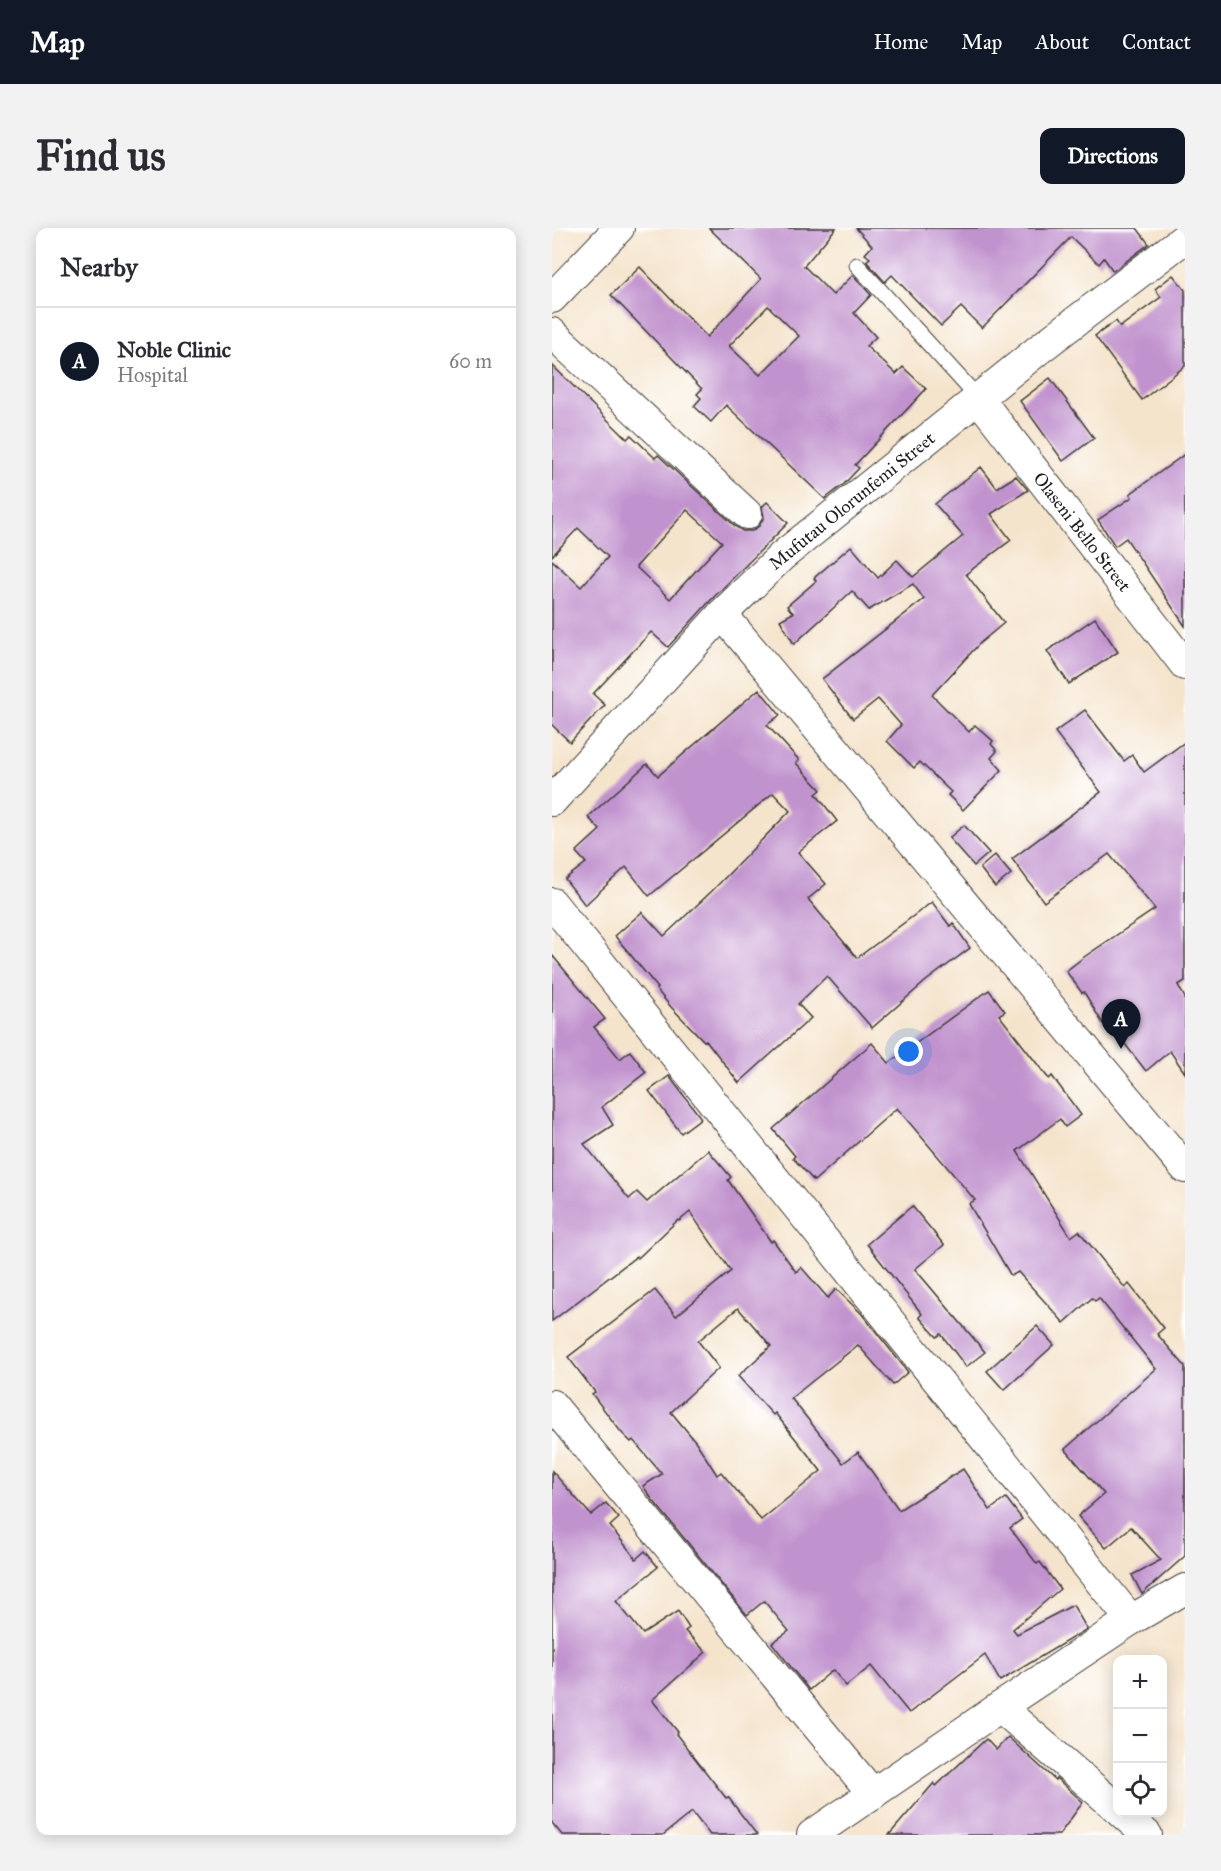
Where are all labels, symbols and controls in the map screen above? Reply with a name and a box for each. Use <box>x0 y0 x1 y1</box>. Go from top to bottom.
text: Map <box>30 25 85 60</box>
text: Home <box>873 29 928 55</box>
text: Map <box>961 29 1002 55</box>
text: About <box>1035 29 1089 55</box>
text: Contact <box>1122 29 1191 55</box>
button: Directions <box>1040 128 1185 184</box>
text: Find us <box>36 130 166 182</box>
text: Nearby <box>60 251 138 283</box>
text: Noble Clinic <box>117 336 231 363</box>
text: A <box>73 349 86 373</box>
text: 60 m <box>449 349 492 373</box>
text: Hospital <box>117 363 188 387</box>
street label: Mufutau Olorunfemi Street <box>765 427 940 575</box>
street label: Olaseni Bello Street <box>1028 468 1136 597</box>
pin: A <box>1102 1000 1140 1049</box>
your location <box>894 1037 923 1066</box>
map controls <box>1113 1655 1167 1817</box>
button: + <box>1113 1655 1167 1709</box>
button: − <box>1113 1709 1167 1763</box>
button: locate <box>1113 1763 1167 1817</box>

